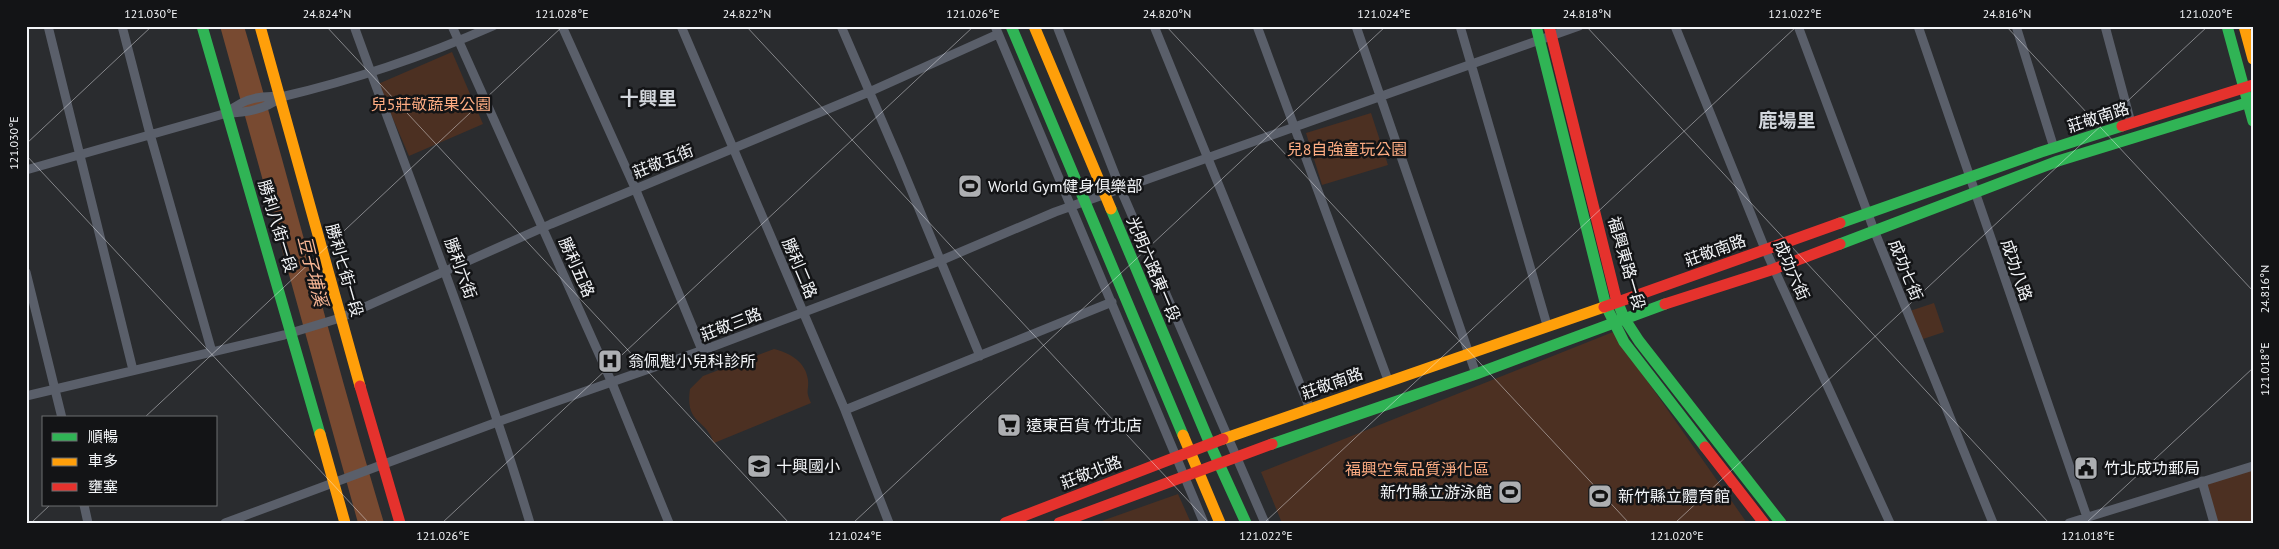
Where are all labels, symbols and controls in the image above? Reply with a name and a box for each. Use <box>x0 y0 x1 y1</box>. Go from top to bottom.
text: 121.030°E <box>124 6 178 21</box>
text: 24.824°N <box>303 6 351 21</box>
text: 121.028°E <box>535 6 589 21</box>
text: 24.822°N <box>723 6 771 21</box>
text: 121.026°E <box>946 6 1000 21</box>
text: 24.820°N <box>1143 6 1191 21</box>
text: 121.024°E <box>1357 6 1411 21</box>
text: 24.818°N <box>1563 6 1611 21</box>
text: 121.022°E <box>1768 6 1822 21</box>
text: 24.816°N <box>1983 6 2031 21</box>
text: 121.020°E <box>2179 6 2233 21</box>
district label: 十興里 <box>619 86 677 110</box>
park label: 兒5莊敬蔬果公園 <box>371 94 491 114</box>
street label: 莊敬南路 <box>2064 98 2132 136</box>
district label: 鹿場里 <box>1758 108 1816 132</box>
text: 121.030°E <box>6 116 21 170</box>
park label: 兒8自強童玩公園 <box>1287 139 1407 159</box>
street label: 莊敬五街 <box>630 140 696 182</box>
sports icon: World Gym健身俱樂部 <box>957 173 983 199</box>
place label: World Gym健身俱樂部 <box>988 176 1142 196</box>
street label: 勝利八街一段 <box>254 177 302 275</box>
street label: 光明六路東一段 <box>1123 214 1185 324</box>
street label: 福興東路一段 <box>1604 214 1650 312</box>
street label: 勝利七街一段 <box>322 221 368 319</box>
street label: 莊敬南路 <box>1682 230 1748 270</box>
water label: 豆子埔溪 <box>293 233 334 312</box>
street label: 勝利五路 <box>555 234 599 300</box>
street label: 勝利六街 <box>441 235 481 301</box>
street label: 勝利二路 <box>778 235 822 301</box>
street label: 成功八路 <box>1997 236 2037 304</box>
street label: 成功六街 <box>1770 237 1814 303</box>
street label: 成功七街 <box>1885 237 1927 303</box>
text: 24.816°N <box>2257 265 2272 313</box>
street label: 莊敬三路 <box>698 303 764 345</box>
text: 121.018°E <box>2257 342 2272 396</box>
hospital icon: 翁佩魁小兒科診所 <box>597 348 623 374</box>
place label: 翁佩魁小兒科診所 <box>628 351 756 371</box>
street label: 莊敬南路 <box>1299 363 1365 403</box>
supermarket icon: 遠東百貨 竹北店 <box>996 412 1022 438</box>
place label: 遠東百貨 竹北店 <box>1026 415 1142 435</box>
legend <box>42 416 218 506</box>
text: 順暢 <box>88 427 118 446</box>
text: 車多 <box>88 451 118 470</box>
street label: 莊敬北路 <box>1058 451 1124 493</box>
school or university icon: 十興國小 <box>746 453 772 479</box>
public building icon: 竹北成功郵局 <box>2073 455 2099 481</box>
place label: 十興國小 <box>776 456 840 476</box>
place label: 竹北成功郵局 <box>2104 458 2200 478</box>
park label: 福興空氣品質淨化區 <box>1345 459 1489 479</box>
text: 壅塞 <box>88 477 118 496</box>
sports icon: 新竹縣立游泳館 <box>1497 479 1523 505</box>
place label: 新竹縣立游泳館 <box>1380 482 1492 502</box>
sports icon: 新竹縣立體育館 <box>1587 483 1613 509</box>
place label: 新竹縣立體育館 <box>1618 486 1730 506</box>
text: 121.026°E <box>416 528 470 543</box>
text: 121.024°E <box>828 528 882 543</box>
text: 121.022°E <box>1239 528 1293 543</box>
text: 121.020°E <box>1650 528 1704 543</box>
text: 121.018°E <box>2061 528 2115 543</box>

